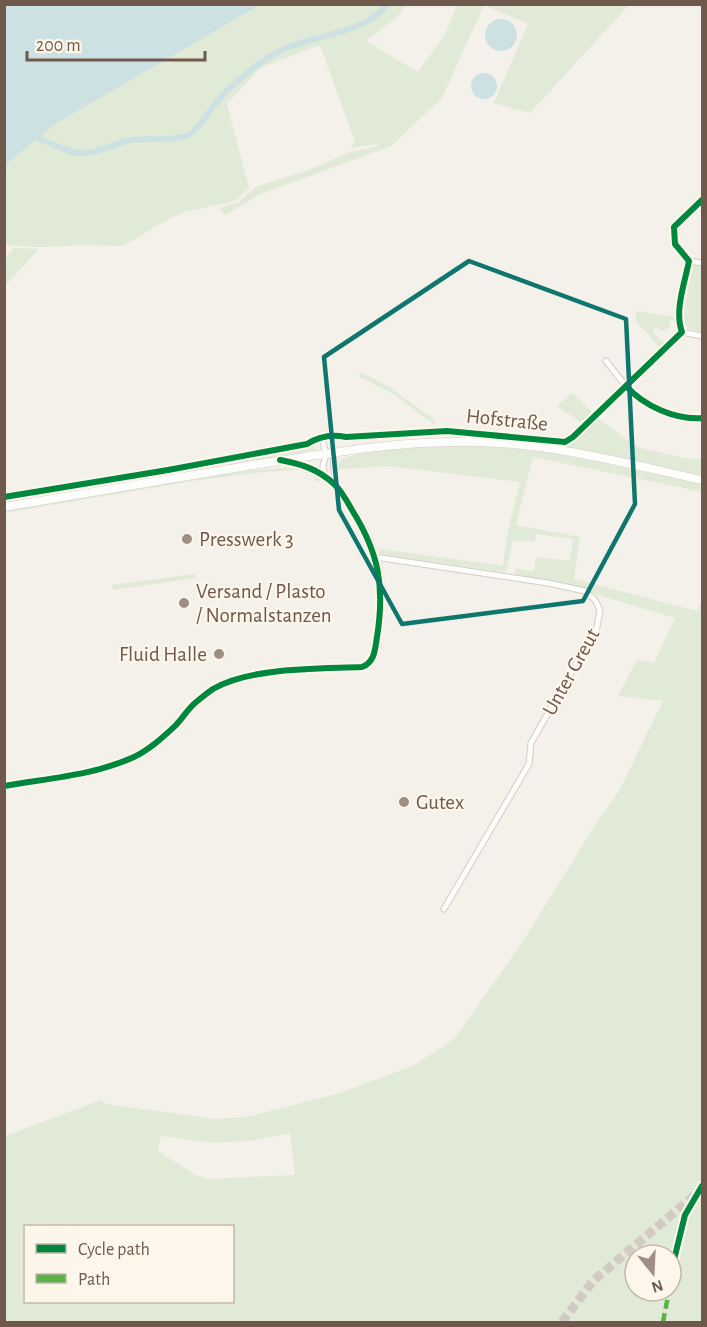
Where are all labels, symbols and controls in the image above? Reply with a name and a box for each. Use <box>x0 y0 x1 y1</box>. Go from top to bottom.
scale bar <box>27 24 206 62</box>
text: 200 m <box>36 37 81 55</box>
street label: Hofstraße <box>465 405 549 435</box>
place label: Presswerk 3 <box>199 529 294 550</box>
marker: Presswerk 3 <box>180 532 194 546</box>
place label: Versand / Plasto / Normalstanzen <box>196 581 332 626</box>
marker: Versand / Plasto / Normalstanzen <box>177 596 191 610</box>
street label: Unter Greut <box>539 625 604 719</box>
place label: Fluid Halle <box>119 644 207 665</box>
marker: Fluid Halle <box>212 647 226 661</box>
place label: Gutex <box>416 792 464 813</box>
marker: Gutex <box>397 795 411 809</box>
legend <box>24 1225 234 1303</box>
text: Cycle path <box>78 1241 150 1259</box>
north arrow <box>623 1243 683 1303</box>
text: Path <box>78 1271 110 1289</box>
text: N <box>650 1277 665 1296</box>

